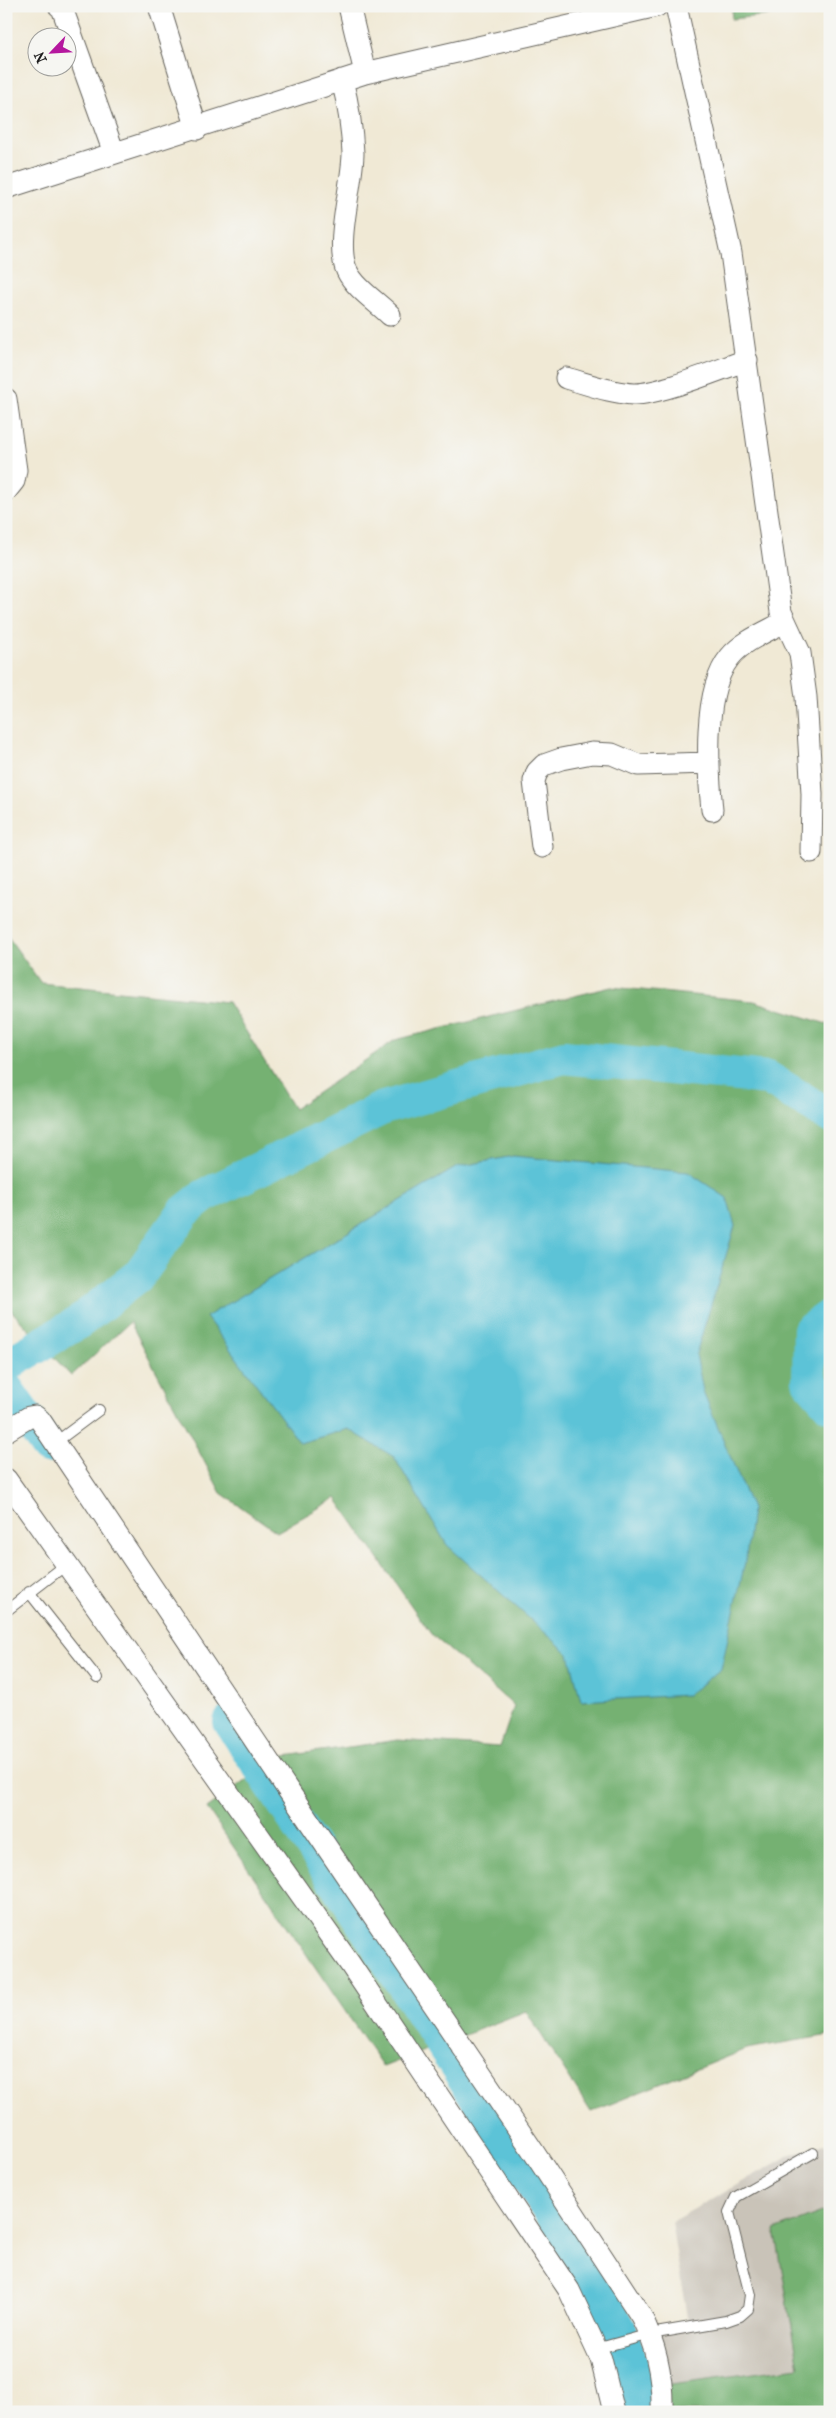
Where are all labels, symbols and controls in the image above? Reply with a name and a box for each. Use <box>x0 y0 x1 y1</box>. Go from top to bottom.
north arrow <box>28 28 78 78</box>
text: N <box>31 49 51 66</box>

